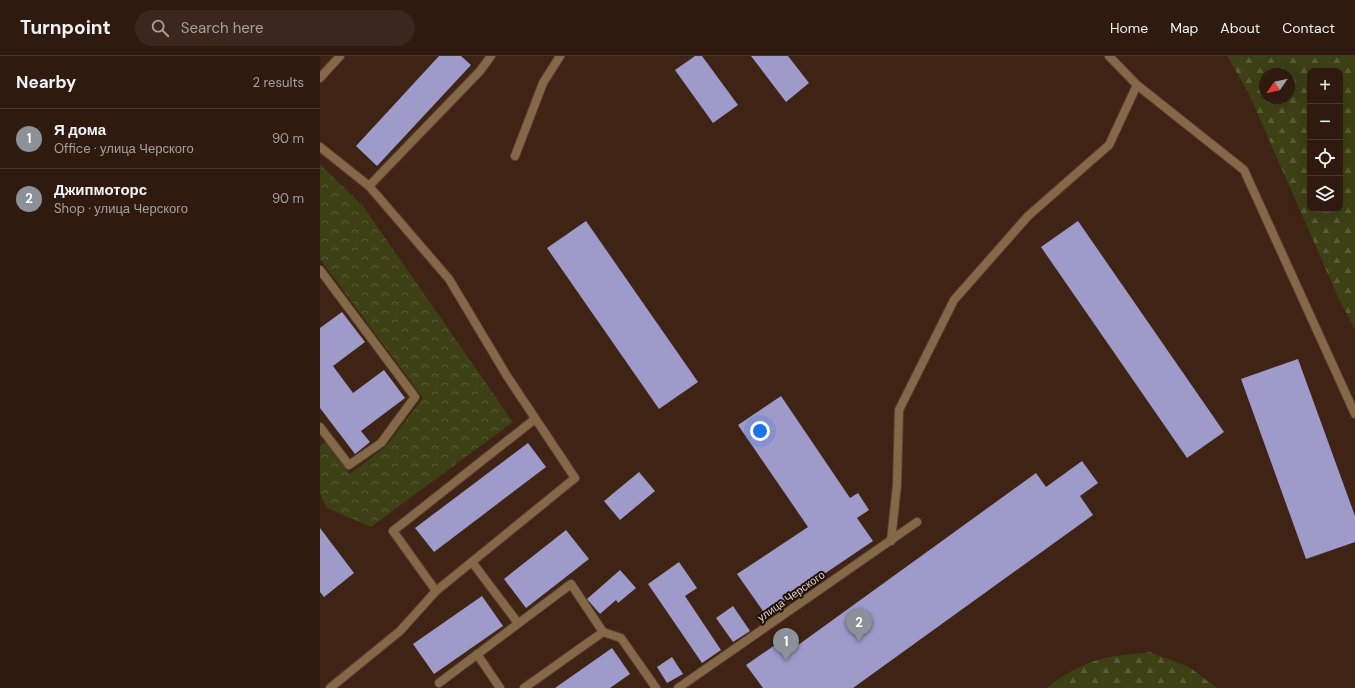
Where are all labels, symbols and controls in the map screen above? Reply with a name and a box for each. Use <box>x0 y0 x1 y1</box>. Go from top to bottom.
search box <box>135 10 415 46</box>
text: Turnpoint <box>20 15 111 40</box>
icon: search <box>149 17 171 39</box>
text: Search here <box>181 18 264 38</box>
text: Home <box>1110 19 1148 37</box>
text: Map <box>1170 19 1198 37</box>
text: About <box>1220 19 1260 37</box>
text: Contact <box>1282 19 1335 37</box>
north arrow <box>1259 68 1295 104</box>
map controls <box>1307 68 1343 212</box>
button: + <box>1307 68 1343 104</box>
text: Nearby <box>16 71 76 93</box>
text: 2 results <box>253 74 304 91</box>
button: − <box>1307 104 1343 140</box>
text: Я дома <box>54 120 106 140</box>
text: 1 <box>27 130 31 147</box>
text: 90 m <box>272 130 304 147</box>
text: Office · улица Черского <box>54 140 194 157</box>
button: locate <box>1307 140 1343 176</box>
button: layers <box>1307 176 1343 212</box>
text: Джипмоторс <box>54 180 147 200</box>
text: 2 <box>25 190 33 207</box>
text: 90 m <box>272 190 304 207</box>
text: Shop · улица Черского <box>54 200 188 217</box>
your location <box>750 421 770 441</box>
street label: улица Черского <box>755 568 827 624</box>
pin: 2 <box>846 609 872 642</box>
pin: 1 <box>773 628 799 661</box>

